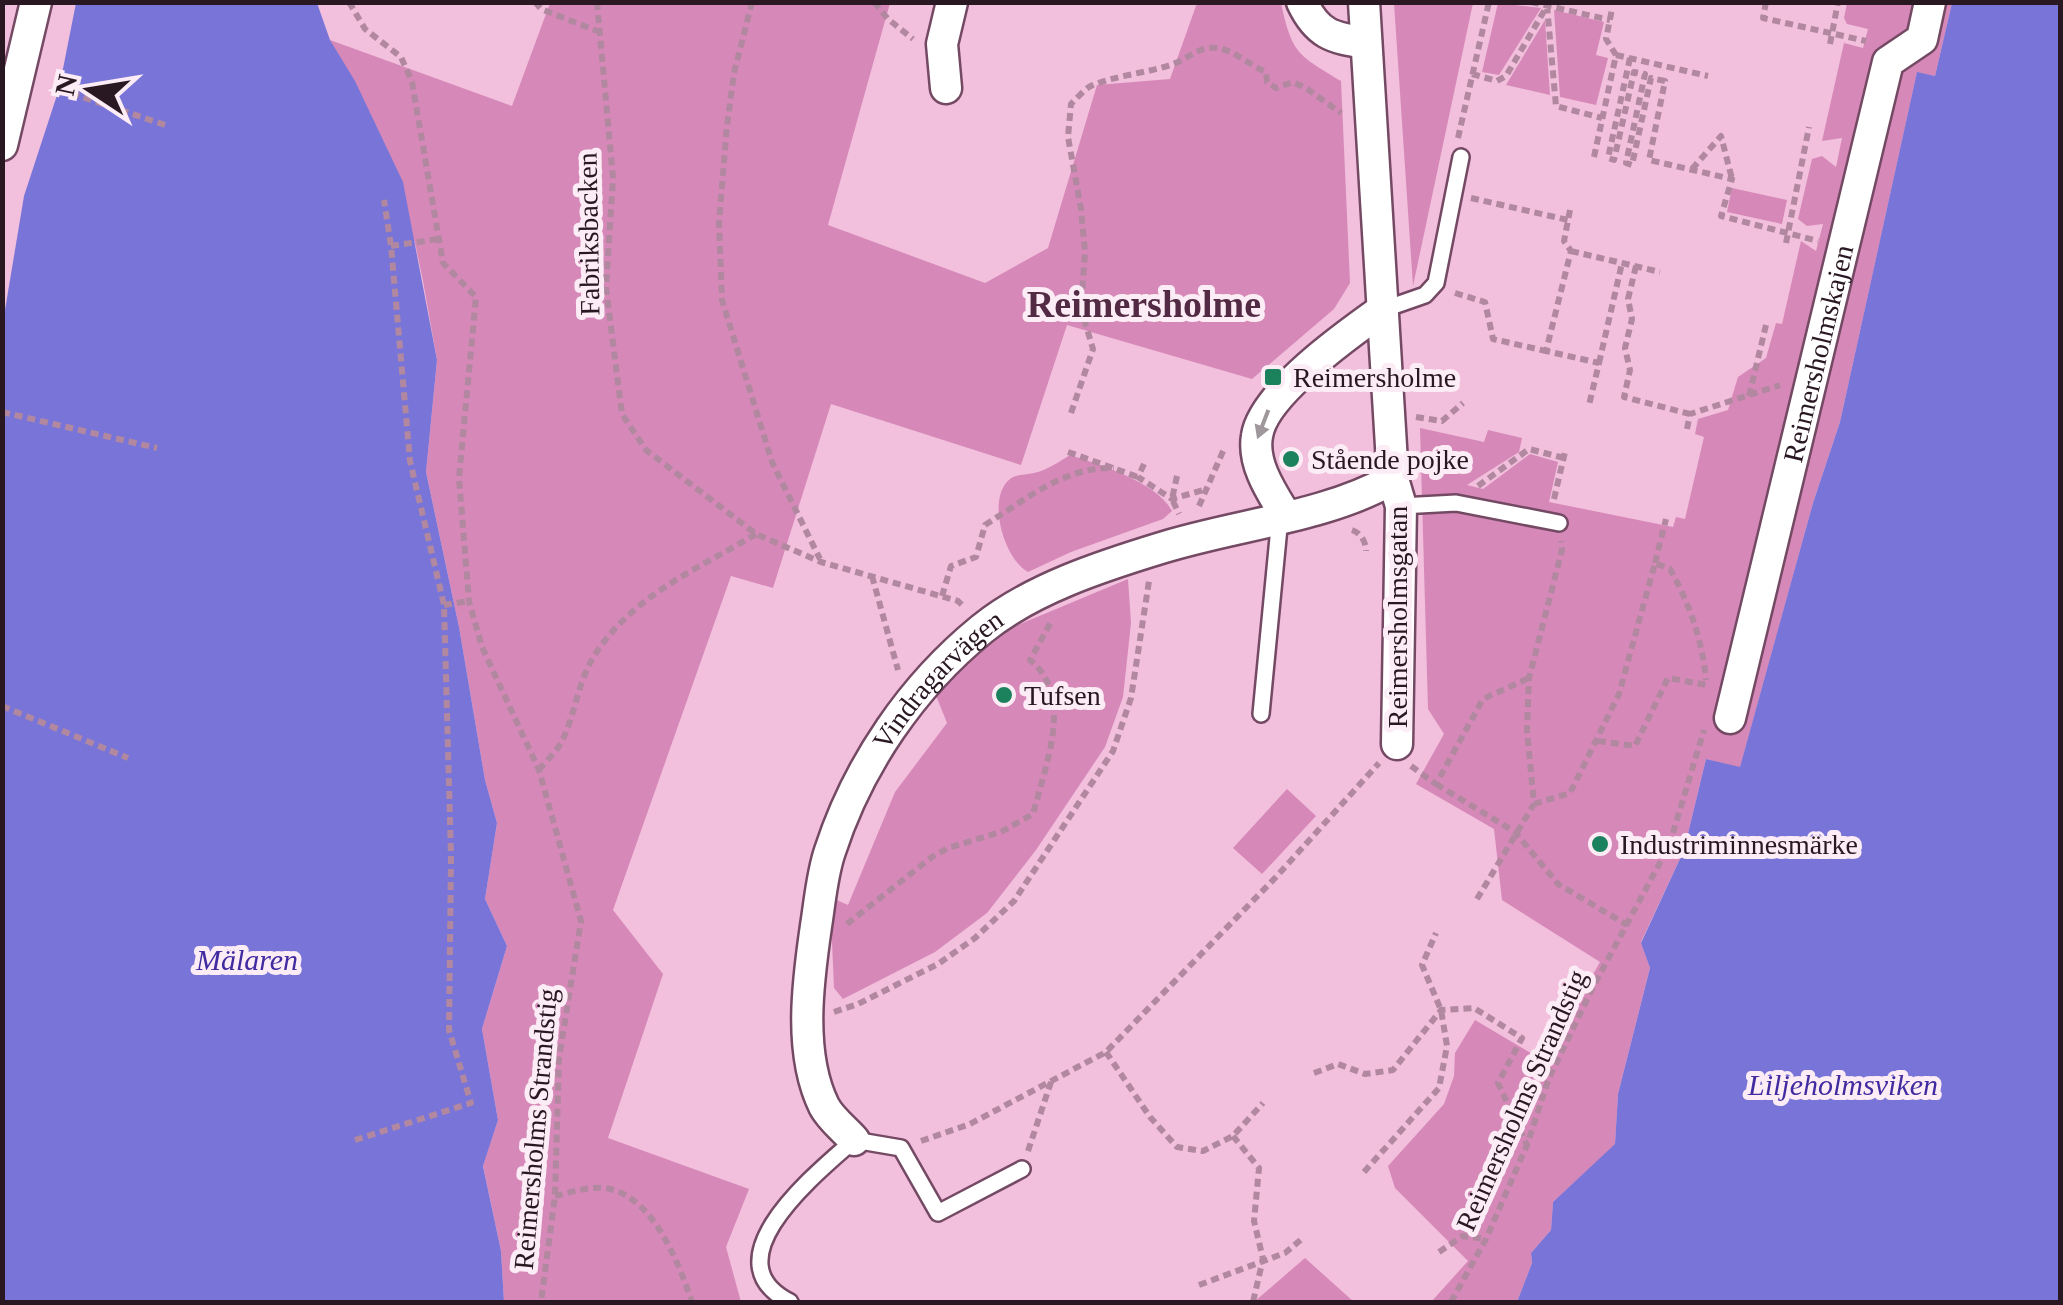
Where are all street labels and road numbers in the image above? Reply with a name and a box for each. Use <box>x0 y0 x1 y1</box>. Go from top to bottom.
street label: Fabriksbacken <box>572 152 605 316</box>
street label: Reimersholmskajen <box>1777 242 1859 465</box>
street label: Reimersholmsgatan <box>1382 506 1413 728</box>
street label: Vindragarvägen <box>866 604 1009 755</box>
street label: Reimersholms Strandstig <box>1450 965 1593 1235</box>
street label: Reimersholms Strandstig <box>508 987 563 1271</box>

